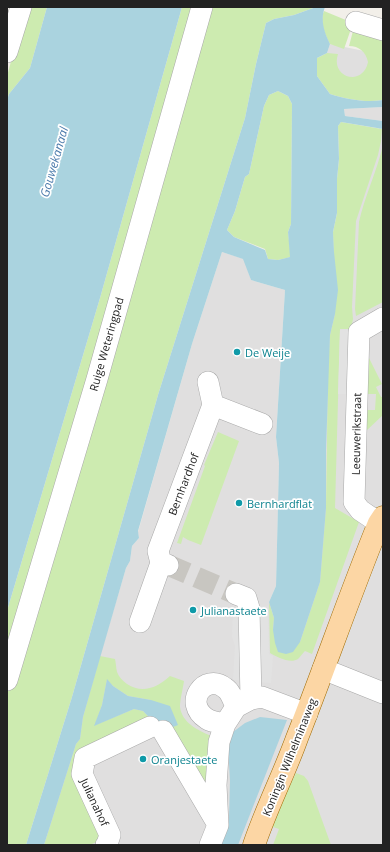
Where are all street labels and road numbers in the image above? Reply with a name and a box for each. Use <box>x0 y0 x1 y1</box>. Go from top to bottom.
street label: Ruige Weteringpad <box>85 295 127 393</box>
street label: Leeuwerikstraat <box>348 393 364 475</box>
street label: Bernhardhof <box>164 449 202 517</box>
street label: Koningin Wilhelminaweg <box>258 696 320 818</box>
street label: Julianahof <box>77 775 113 830</box>

